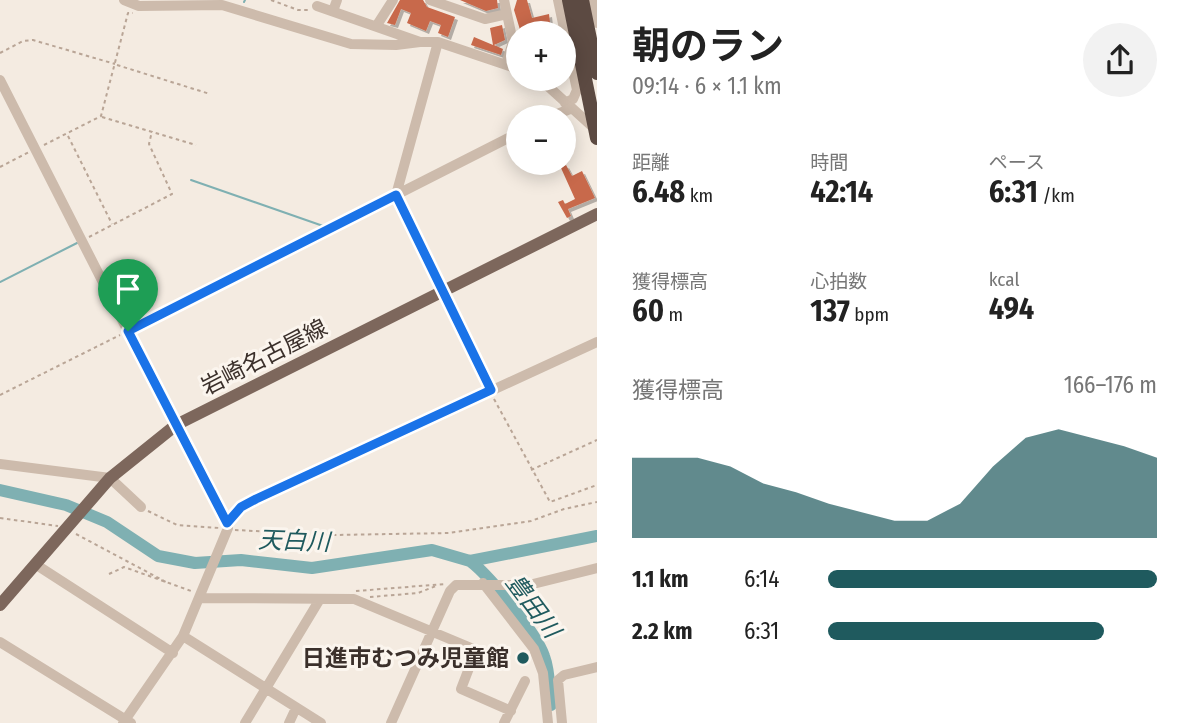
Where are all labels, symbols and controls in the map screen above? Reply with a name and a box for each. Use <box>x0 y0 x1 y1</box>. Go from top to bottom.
map controls <box>506 21 576 175</box>
button: + <box>506 21 576 91</box>
text: 朝のラン <box>632 23 784 69</box>
button: share <box>1083 23 1157 97</box>
text: 09:14 · 6 × 1.1 km <box>632 72 782 100</box>
button: − <box>506 105 576 175</box>
text: 距離 <box>632 151 670 174</box>
text: 時間 <box>810 151 848 174</box>
text: ペース <box>989 151 1045 174</box>
text: 6.48 <box>632 174 685 210</box>
text: 42:14 <box>810 174 873 210</box>
text: 6:31 <box>989 174 1038 210</box>
text: km <box>685 184 713 207</box>
text: /km <box>1038 184 1075 207</box>
pin <box>98 259 158 331</box>
text: kcal <box>989 268 1019 291</box>
icon: arrive <box>109 270 147 308</box>
text: 獲得標高 <box>632 270 708 293</box>
text: 心拍数 <box>810 270 867 293</box>
text: 494 <box>989 291 1034 327</box>
text: 60 <box>632 293 664 329</box>
text: 137 <box>810 293 850 329</box>
text: m <box>664 303 683 326</box>
text: bpm <box>850 303 889 326</box>
street label: 岩崎名古屋線 <box>196 313 332 401</box>
text: 166–176 m <box>1064 371 1157 399</box>
text: 獲得標高 <box>632 376 724 404</box>
water label: 天白川 <box>258 526 333 556</box>
text: 1.1 km <box>632 565 688 593</box>
text: 6:14 <box>744 565 779 593</box>
water label: 豊田川 <box>500 569 568 646</box>
text: 2.2 km <box>632 617 693 645</box>
text: 6:31 <box>744 617 779 645</box>
place label: 日進市むつみ児童館 <box>302 644 509 672</box>
marker: 日進市むつみ児童館 <box>515 650 531 666</box>

